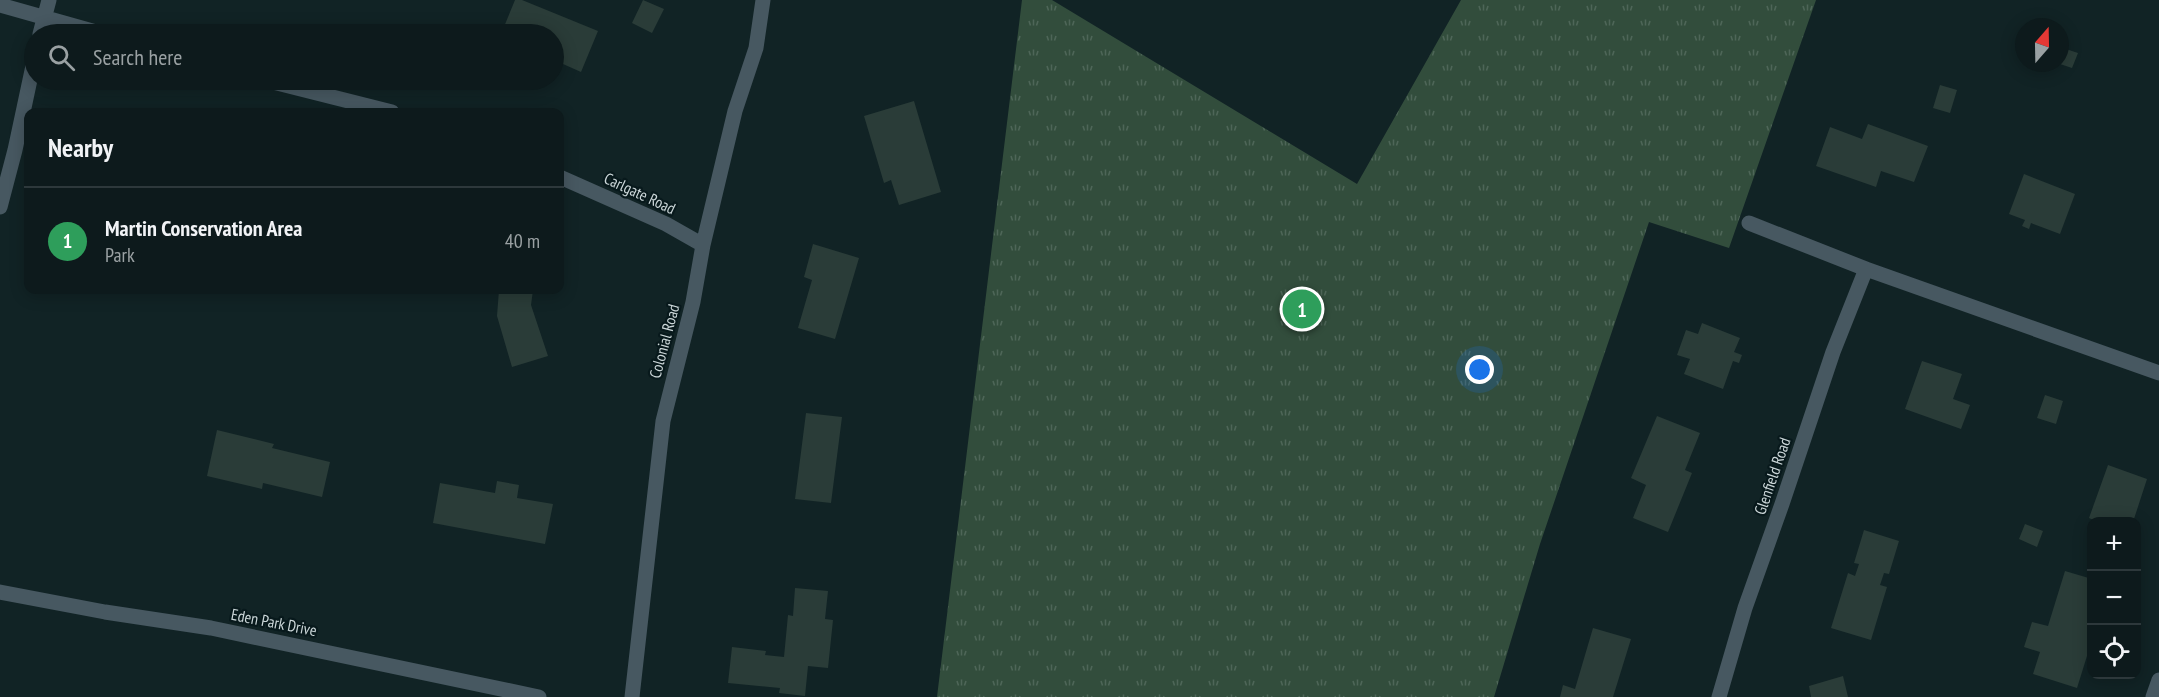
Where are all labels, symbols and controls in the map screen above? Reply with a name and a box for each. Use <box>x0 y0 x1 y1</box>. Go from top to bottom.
north arrow <box>2015 18 2069 72</box>
search box <box>24 24 564 90</box>
icon: search <box>45 41 78 74</box>
text: Search here <box>93 43 182 71</box>
text: Nearby <box>48 131 113 164</box>
street label: Carlgate Road <box>601 168 679 218</box>
text: Martin Conservation Area <box>105 214 302 242</box>
text: 1 <box>63 228 72 254</box>
text: 40 m <box>505 228 540 254</box>
text: Park <box>105 242 135 268</box>
pin: 1 <box>1282 286 1322 332</box>
street label: Colonial Road <box>645 302 683 380</box>
your location <box>1465 355 1494 384</box>
street label: Glenfield Road <box>1749 435 1795 517</box>
map controls <box>2087 517 2141 679</box>
button: + <box>2087 517 2141 571</box>
button: − <box>2087 571 2141 625</box>
street label: Eden Park Drive <box>230 604 318 640</box>
button: locate <box>2087 625 2141 679</box>

